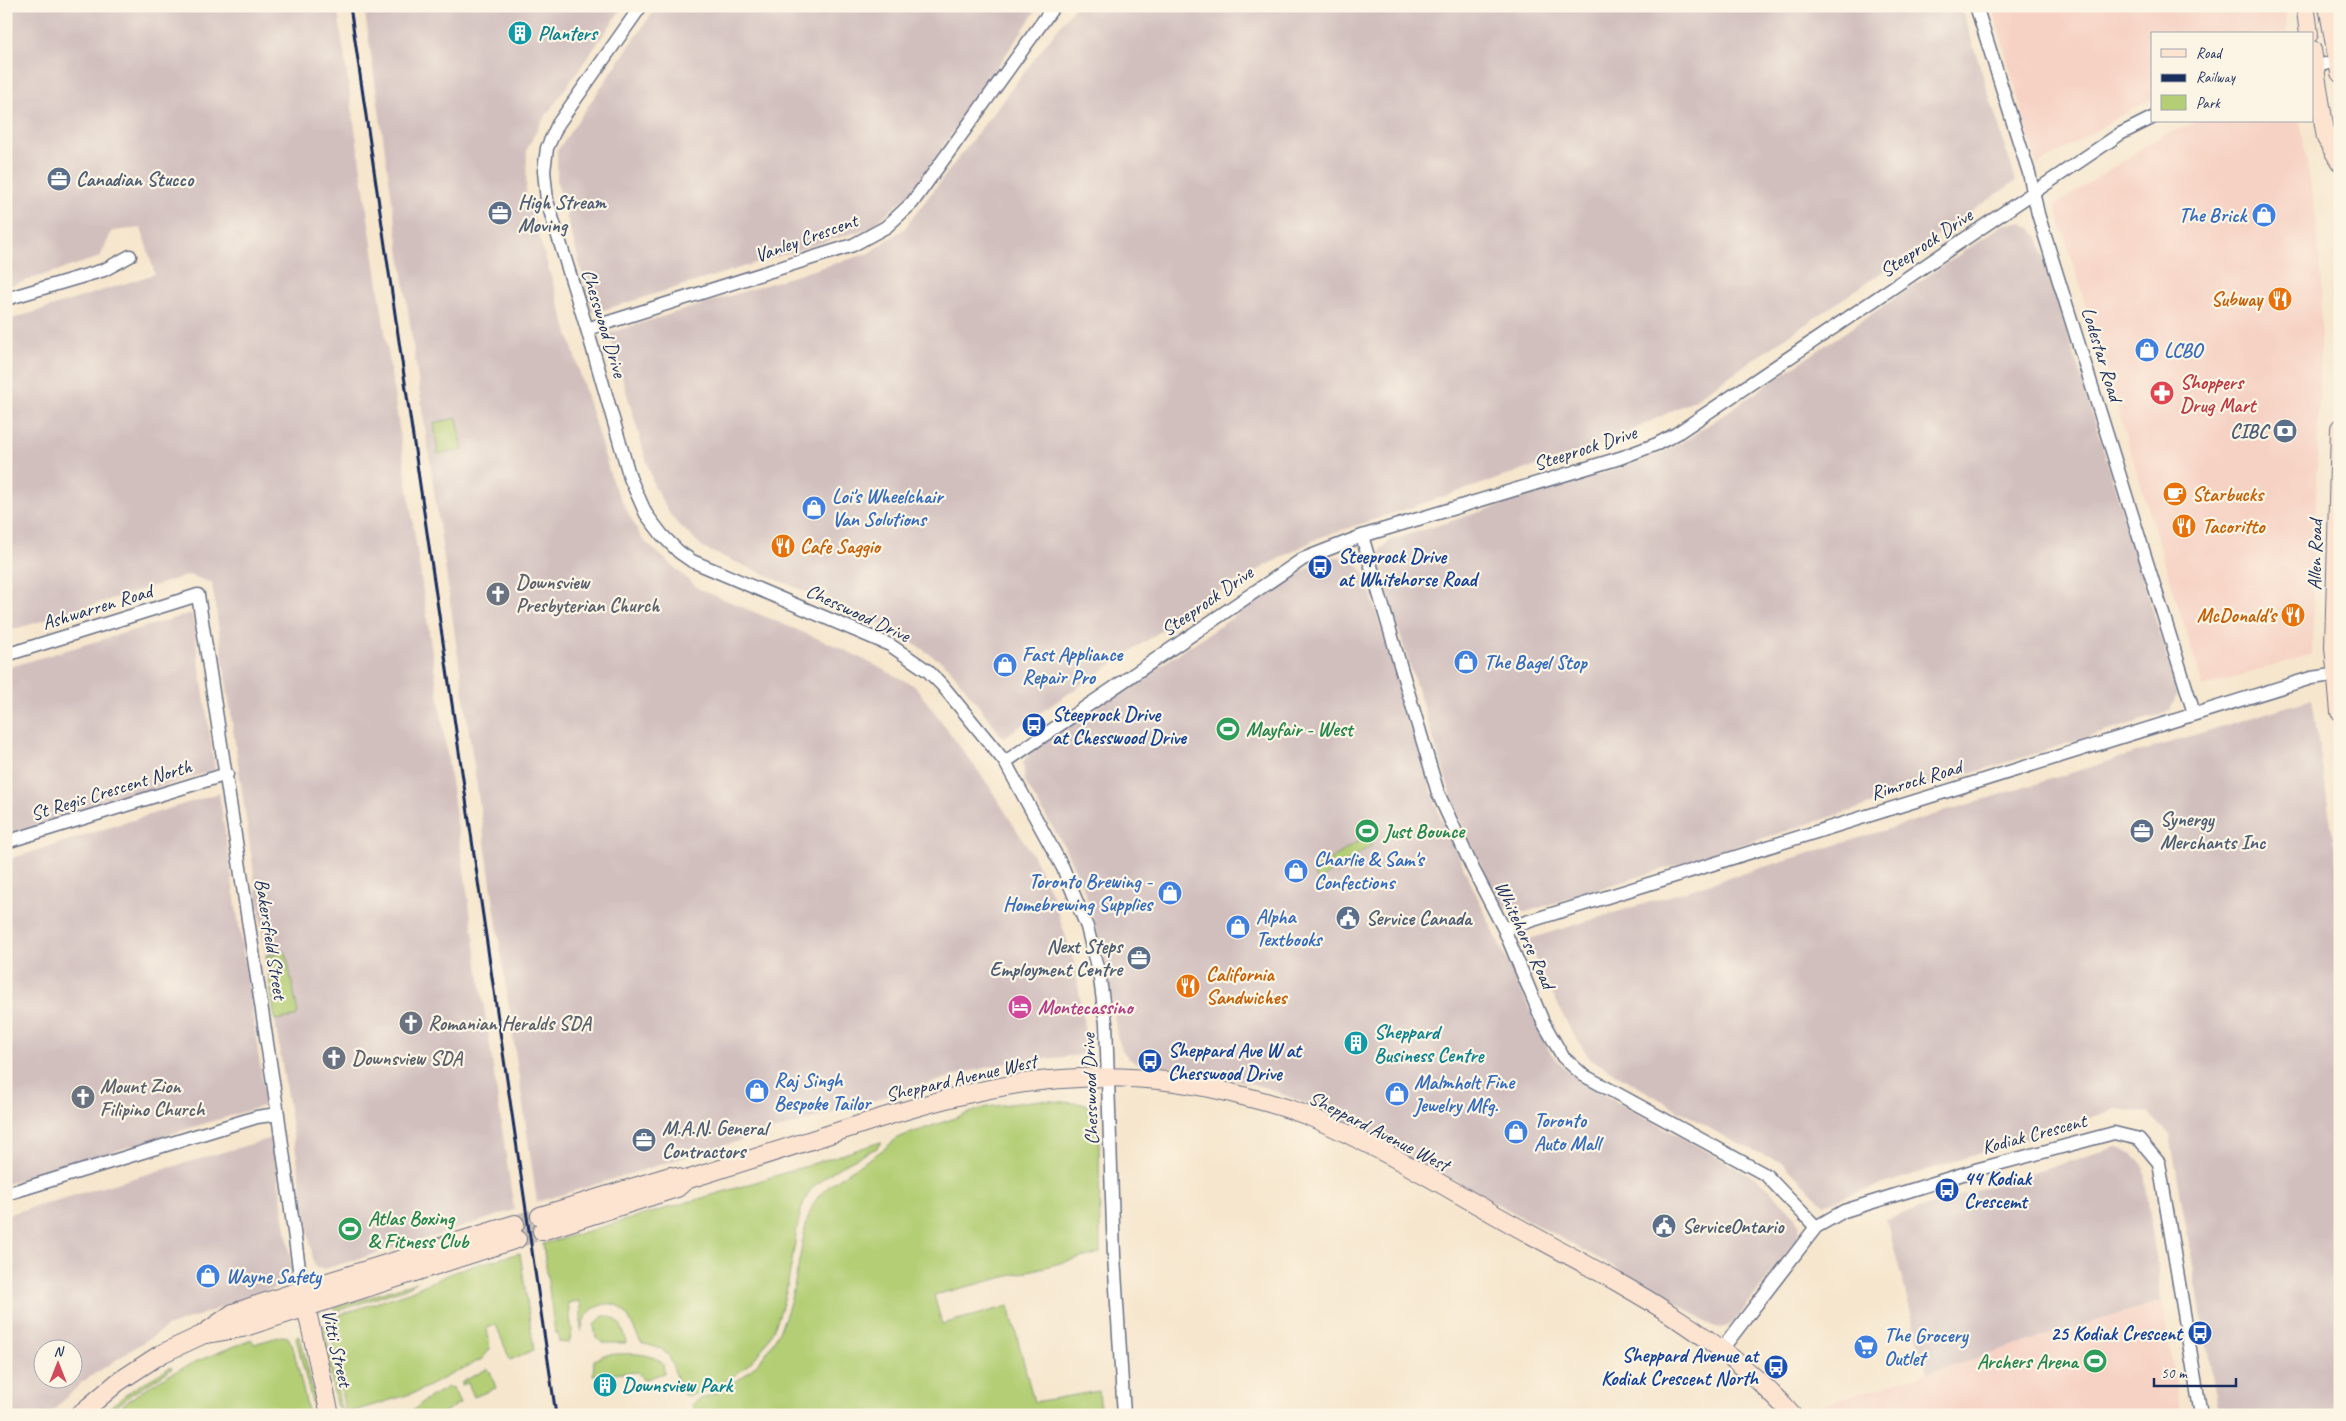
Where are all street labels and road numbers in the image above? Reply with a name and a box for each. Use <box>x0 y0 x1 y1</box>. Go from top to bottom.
street label: Steeprock Drive <box>1875 202 1978 283</box>
street label: Vanley Crescent <box>751 207 863 268</box>
street label: Chesswood Drive <box>576 266 633 382</box>
street label: Lodestar Road <box>2076 304 2129 407</box>
street label: Steeprock Drive <box>1530 419 1641 476</box>
street label: Allen Road <box>2302 516 2328 591</box>
street label: Steeprock Drive <box>1156 559 1259 642</box>
street label: Ashwarren Road <box>39 577 158 636</box>
street label: Chesswood Drive <box>802 578 915 649</box>
street label: St Regis Crescent North <box>27 753 195 826</box>
street label: Rimrock Road <box>1868 753 1967 806</box>
street label: Bakersfield Street <box>249 877 293 1003</box>
street label: Whitehorse Road <box>1489 877 1562 996</box>
street label: Chesswood Drive <box>1076 1031 1104 1145</box>
street label: Sheppard Avenue West <box>883 1048 1042 1107</box>
street label: Sheppard Avenue West <box>1305 1085 1456 1179</box>
street label: Kodiak Crescent <box>1979 1107 2091 1160</box>
street label: Vitti Street <box>316 1307 359 1391</box>

